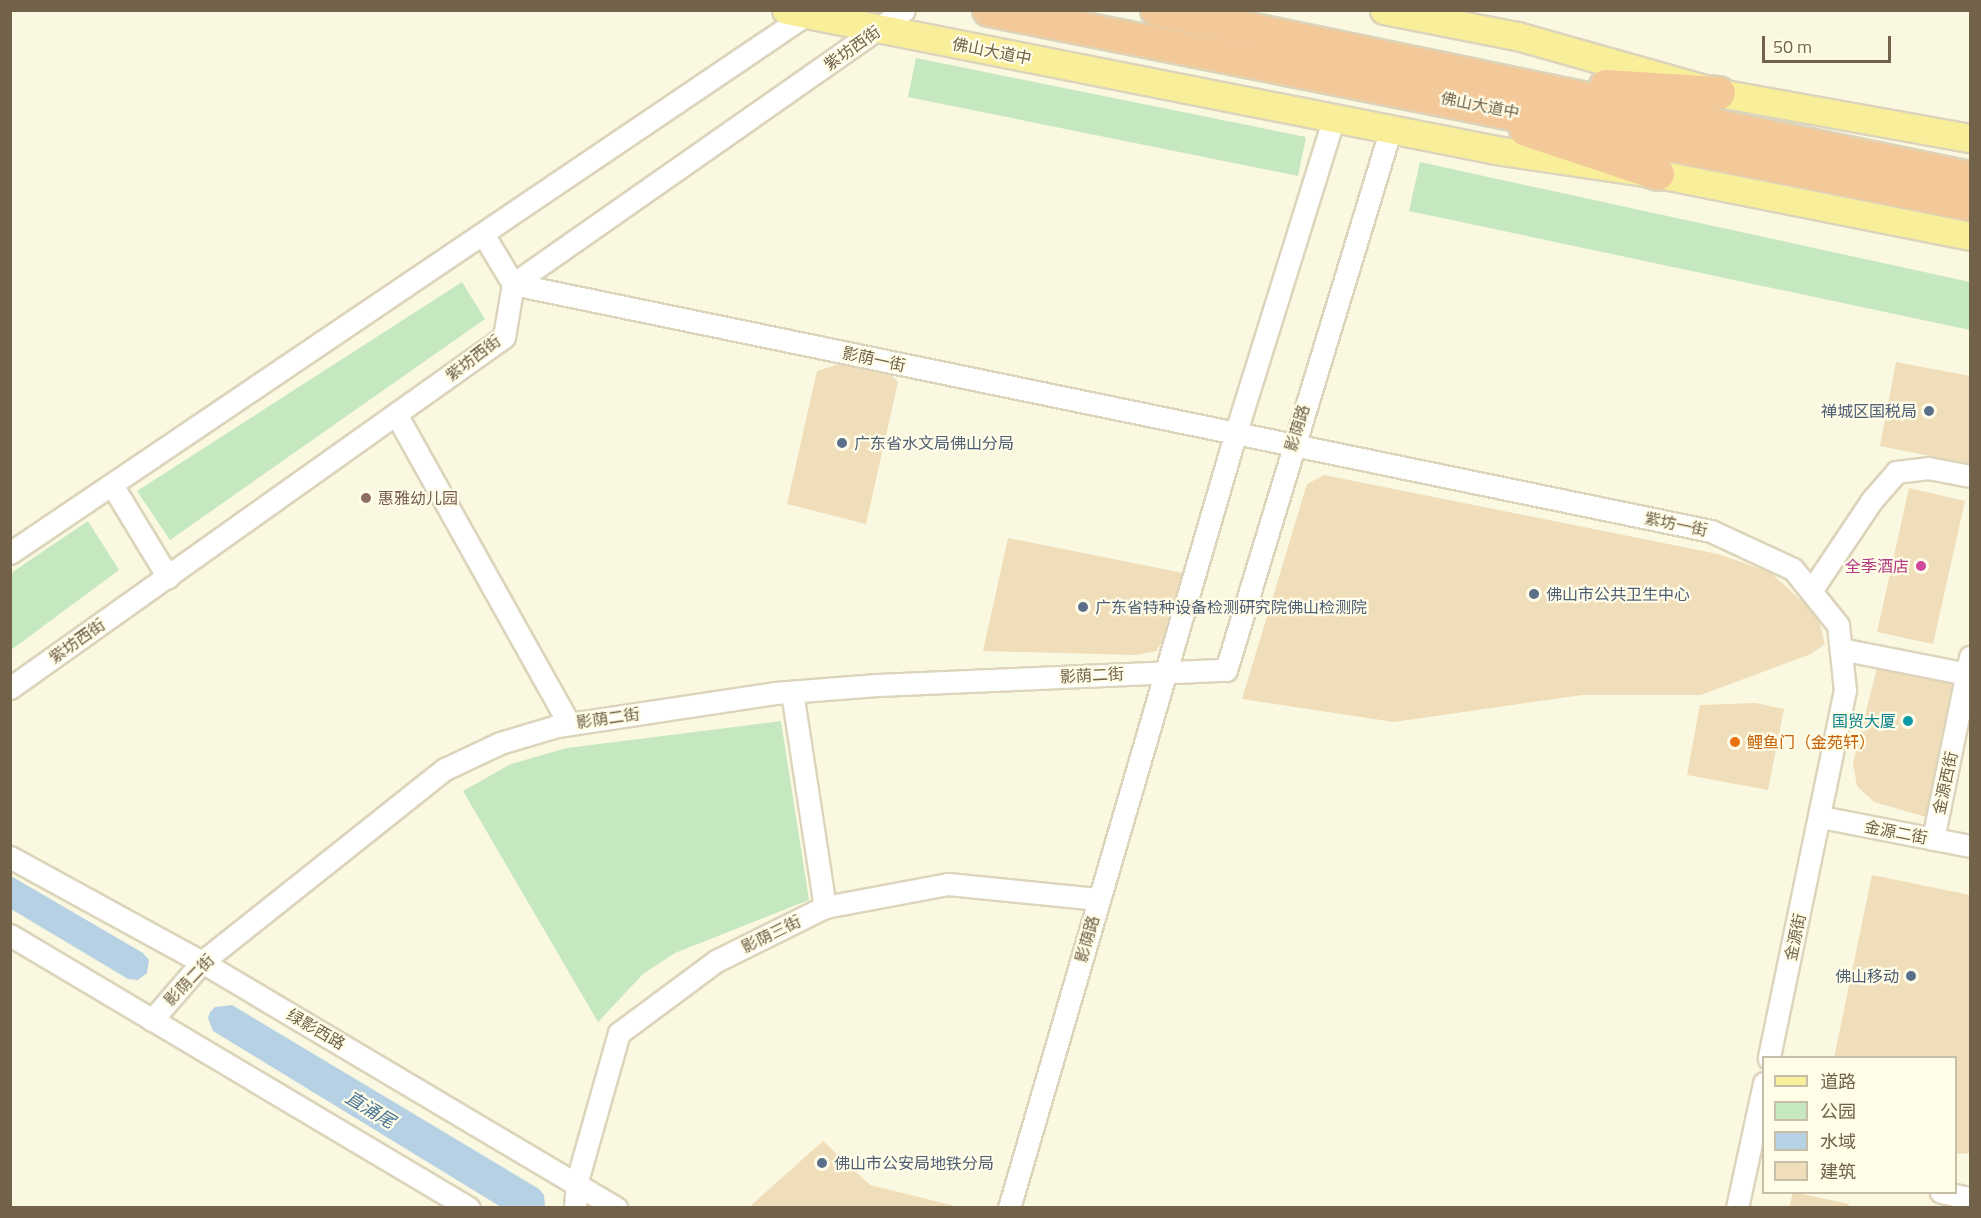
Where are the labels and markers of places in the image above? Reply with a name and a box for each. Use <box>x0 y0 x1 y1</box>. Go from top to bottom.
place label: 禅城区国税局 <box>1821 401 1917 421</box>
marker: 禅城区国税局 <box>1922 404 1936 418</box>
place label: 广东省水文局佛山分局 <box>854 433 1014 453</box>
marker: 广东省水文局佛山分局 <box>835 436 849 450</box>
place label: 惠雅幼儿园 <box>378 488 458 508</box>
marker: 惠雅幼儿园 <box>359 491 373 505</box>
place label: 全季酒店 <box>1845 556 1909 576</box>
marker: 全季酒店 <box>1914 559 1928 573</box>
place label: 佛山市公共卫生中心 <box>1546 584 1690 604</box>
marker: 佛山市公共卫生中心 <box>1527 587 1541 601</box>
place label: 广东省特种设备检测研究院佛山检测院 <box>1095 597 1367 617</box>
marker: 广东省特种设备检测研究院佛山检测院 <box>1076 600 1090 614</box>
place label: 国贸大厦 <box>1832 711 1896 731</box>
marker: 国贸大厦 <box>1901 714 1915 728</box>
place label: 鲤鱼门（金苑轩） <box>1747 732 1875 752</box>
marker: 鲤鱼门（金苑轩） <box>1728 735 1742 749</box>
place label: 佛山移动 <box>1835 966 1899 986</box>
marker: 佛山移动 <box>1904 969 1918 983</box>
place label: 佛山市公安局地铁分局 <box>834 1153 994 1173</box>
marker: 佛山市公安局地铁分局 <box>815 1156 829 1170</box>

